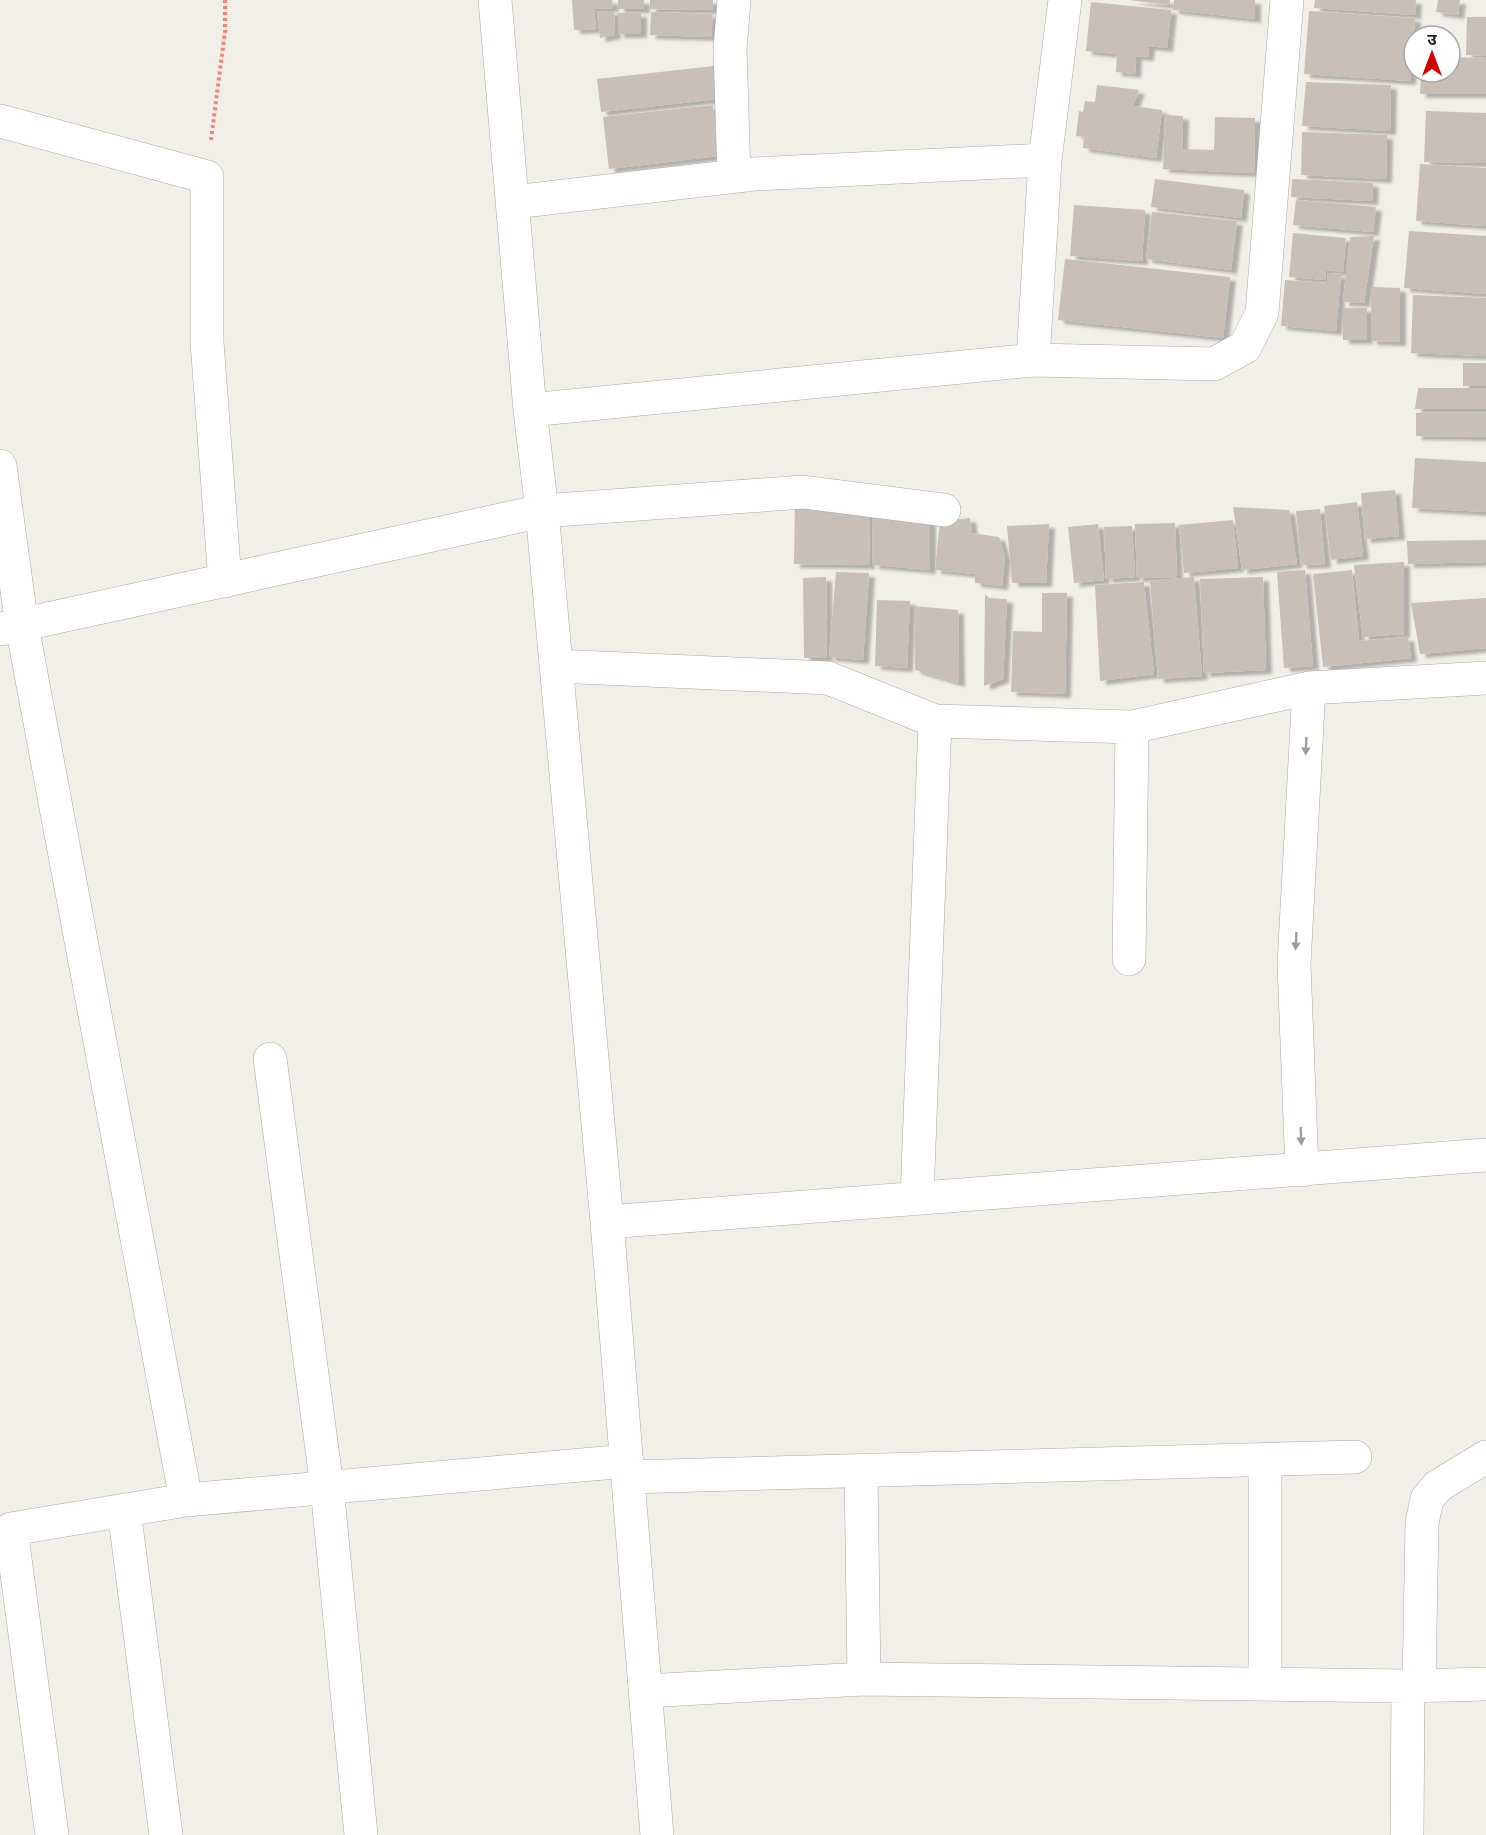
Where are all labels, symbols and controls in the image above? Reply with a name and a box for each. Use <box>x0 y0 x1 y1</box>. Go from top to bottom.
north arrow <box>1402 24 1462 84</box>
text: उ <box>1427 30 1437 49</box>
one-way arrow <box>1302 737 1311 756</box>
one-way arrow <box>1291 932 1300 951</box>
one-way arrow <box>1296 1127 1305 1146</box>

